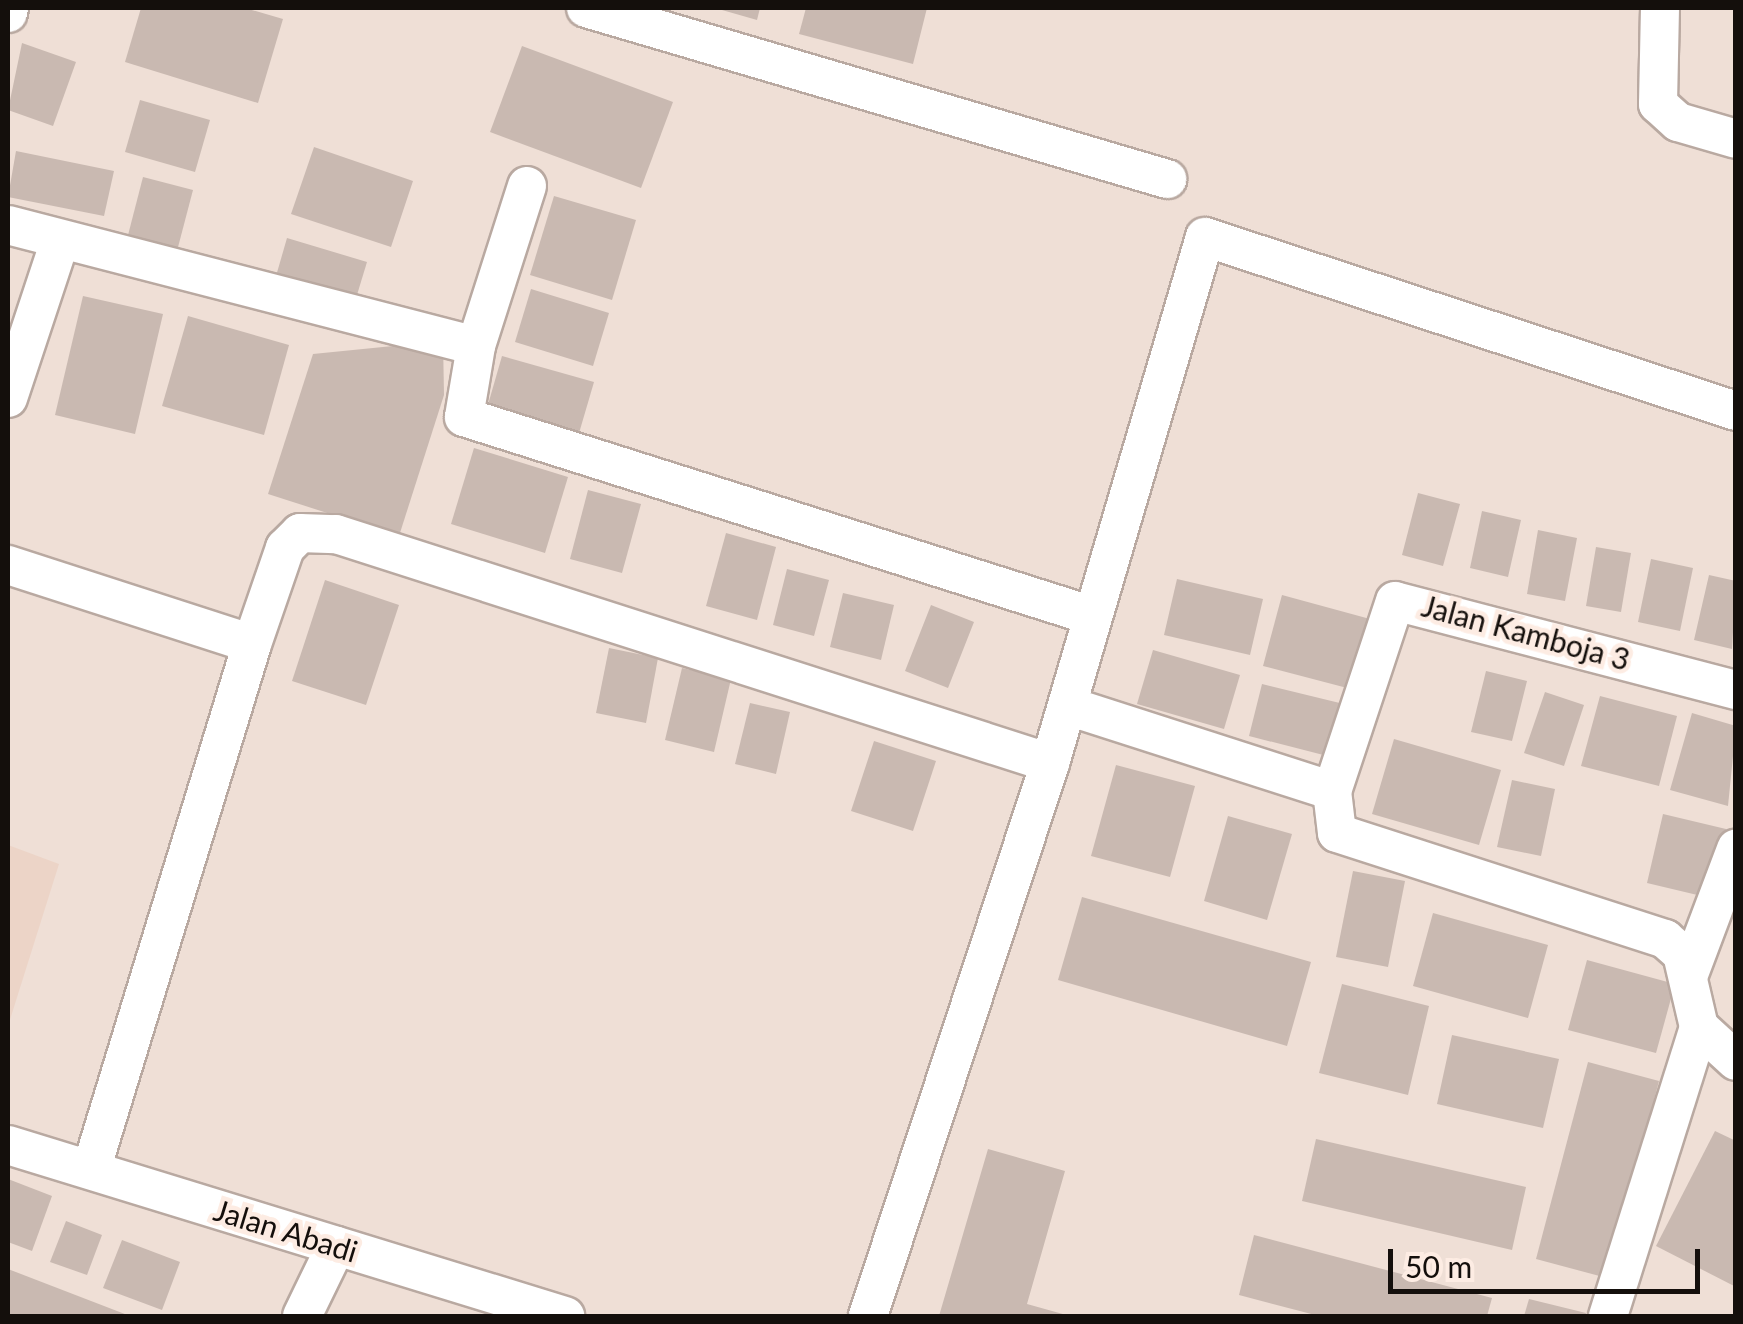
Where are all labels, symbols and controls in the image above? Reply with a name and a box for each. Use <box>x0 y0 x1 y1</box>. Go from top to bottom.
street label: Jalan Kamboja 3 <box>1418 587 1634 677</box>
street label: Jalan Abadi <box>209 1191 363 1269</box>
scale bar <box>1393 1229 1706 1291</box>
text: 50 m <box>1405 1248 1472 1284</box>

